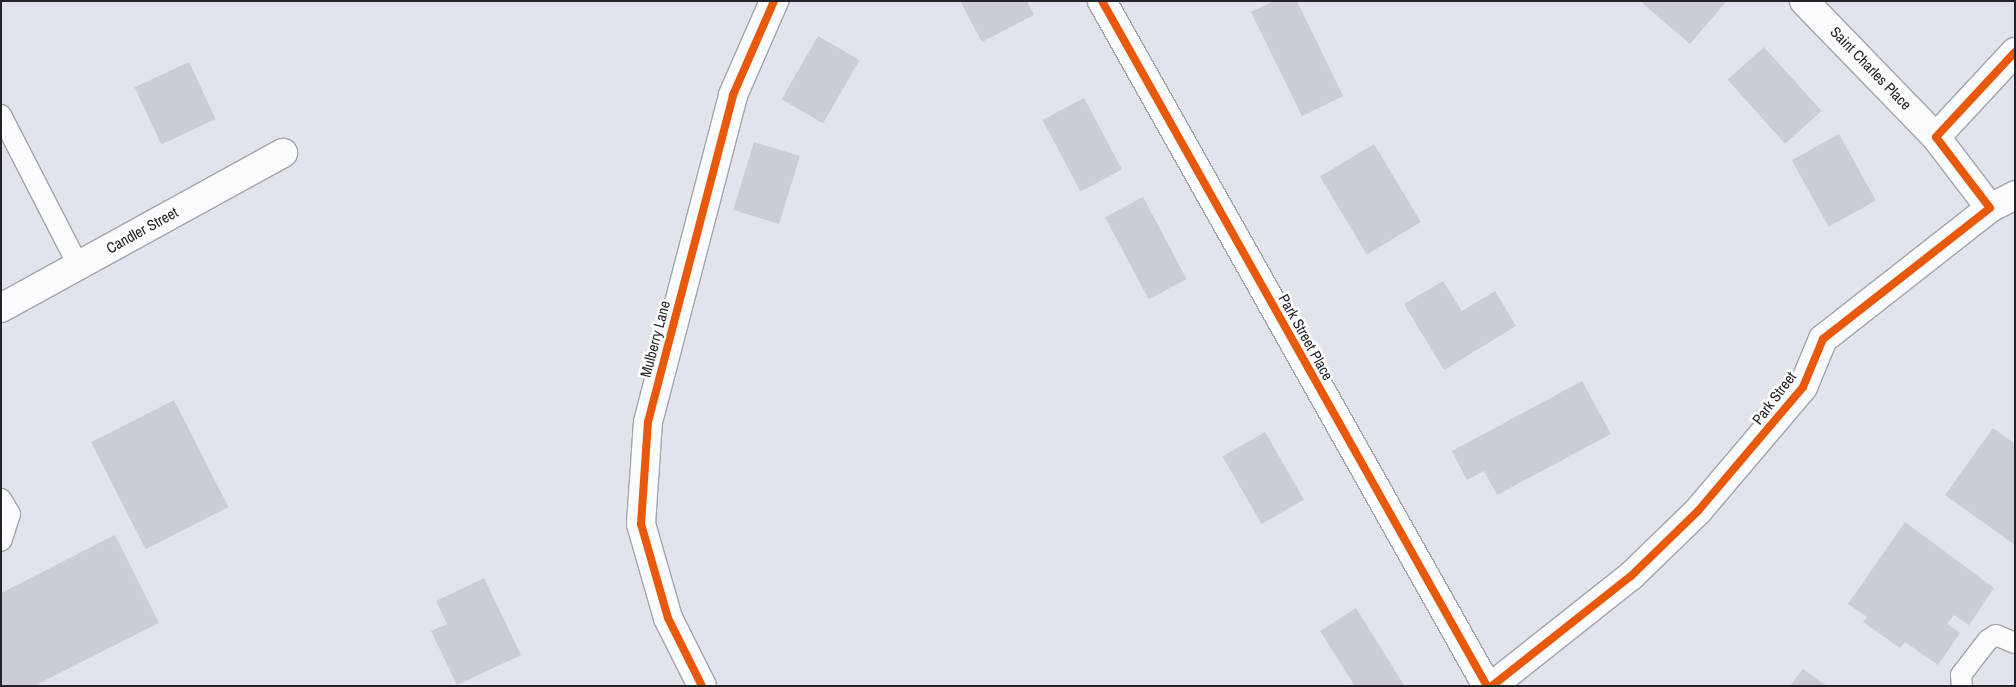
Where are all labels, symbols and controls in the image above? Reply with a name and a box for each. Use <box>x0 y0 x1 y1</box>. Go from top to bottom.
street label: Saint Charles Place <box>1827 23 1915 113</box>
street label: Candler Street <box>103 203 181 257</box>
street label: Park Street Place <box>1275 291 1337 383</box>
street label: Mulberry Lane <box>636 299 674 379</box>
street label: Park Street <box>1748 368 1800 428</box>

